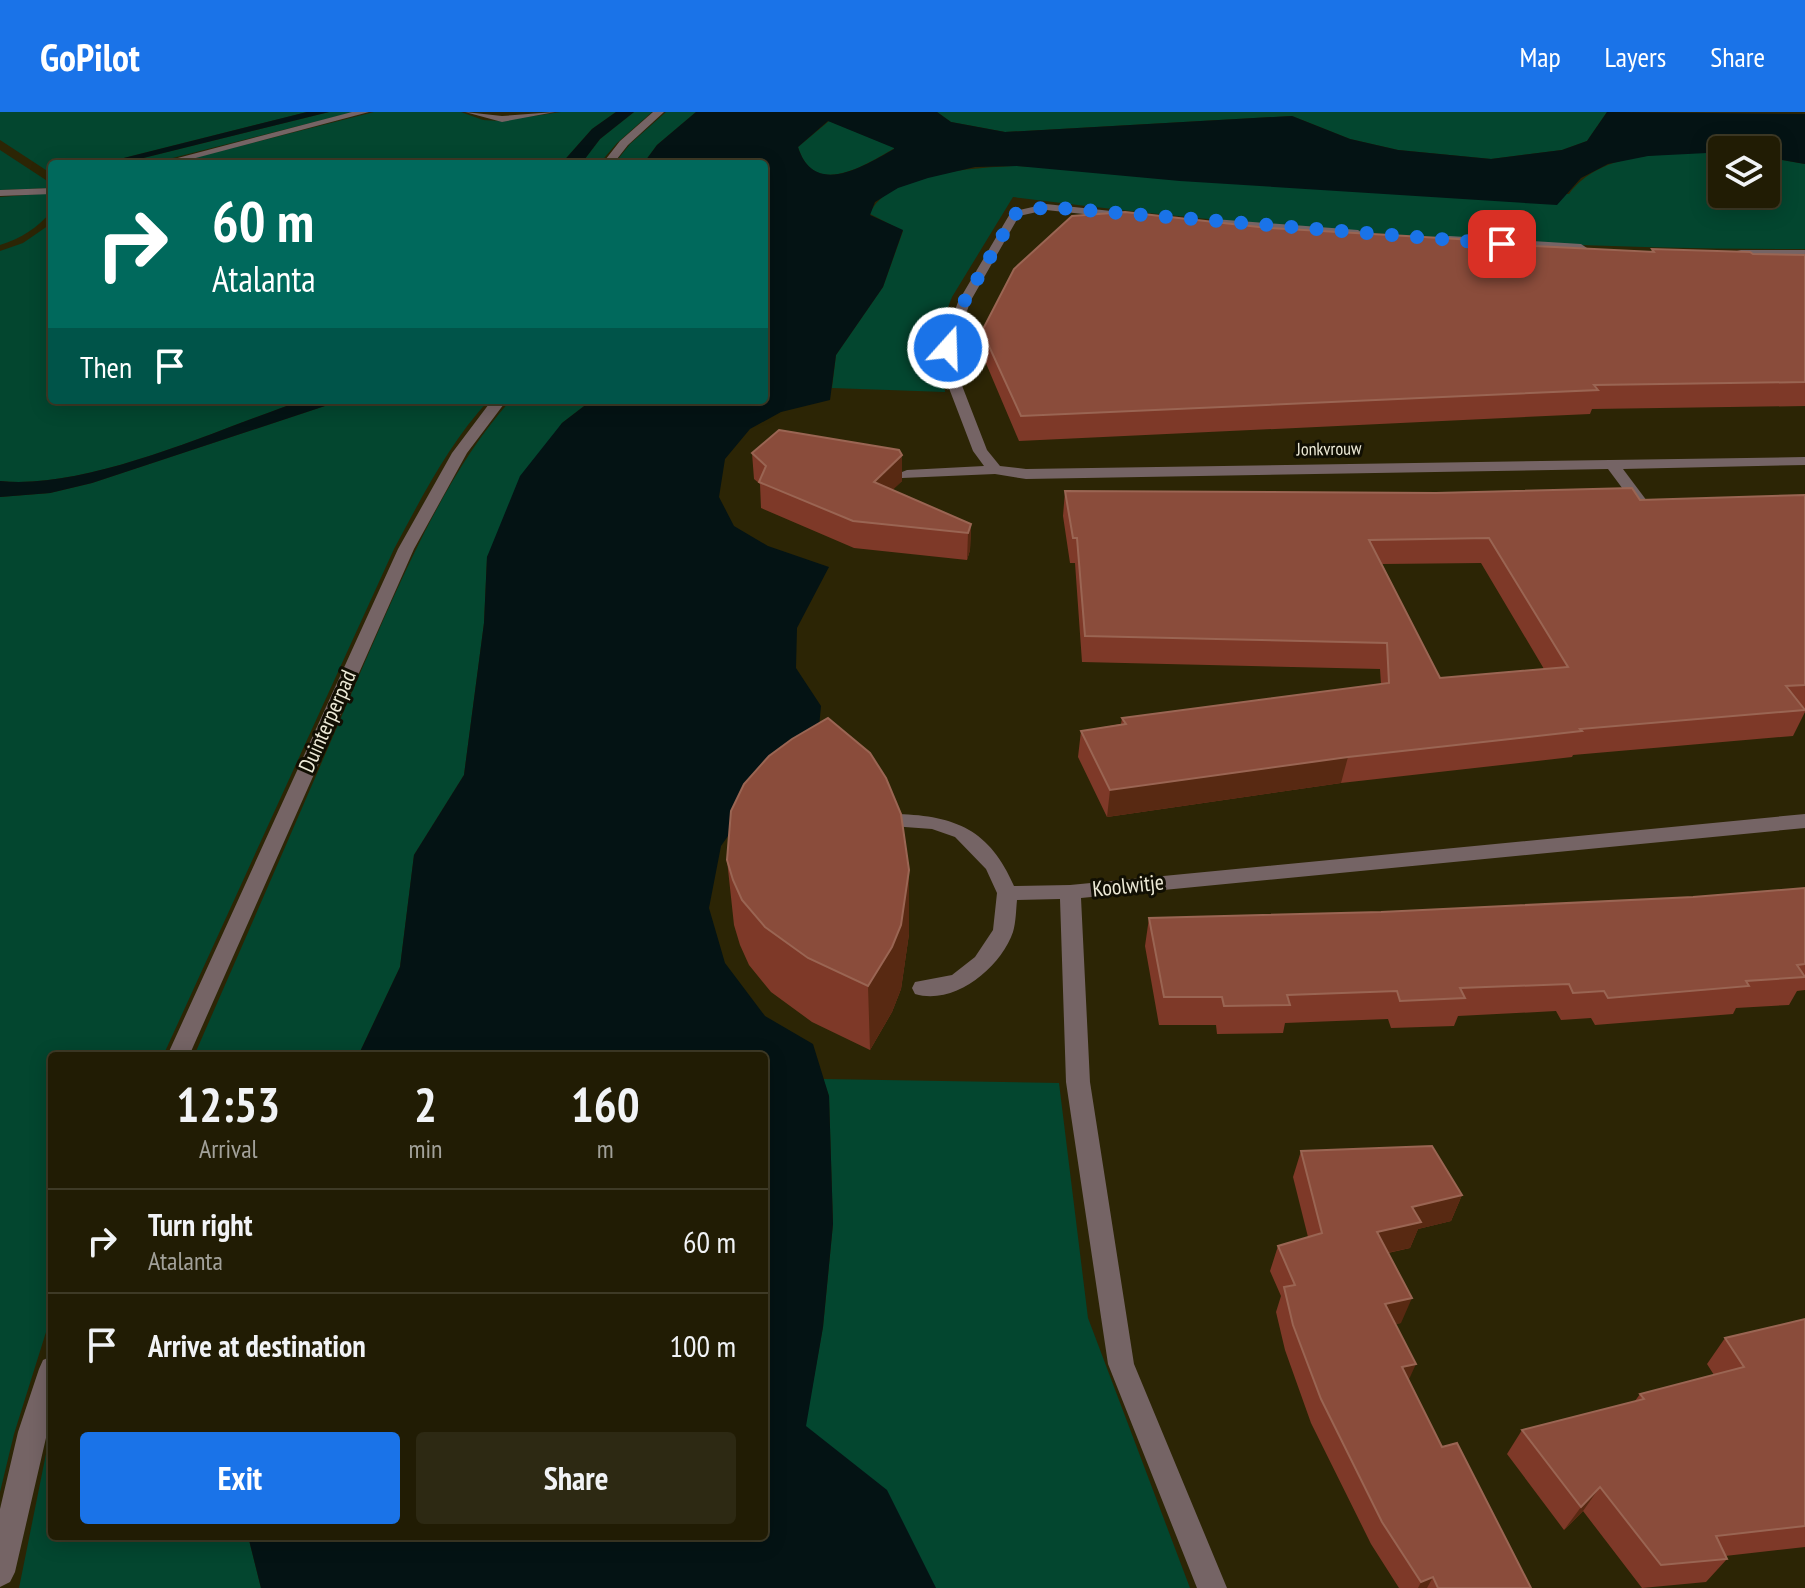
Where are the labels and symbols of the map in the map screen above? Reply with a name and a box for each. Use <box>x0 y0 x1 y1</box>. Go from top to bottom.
pin <box>1468 210 1536 278</box>
position arrow <box>906 306 990 390</box>
street label: Jonkvrouw <box>1295 436 1362 461</box>
street label: Duinterperpad <box>292 665 362 777</box>
street label: Koolwitje <box>1091 867 1165 903</box>

